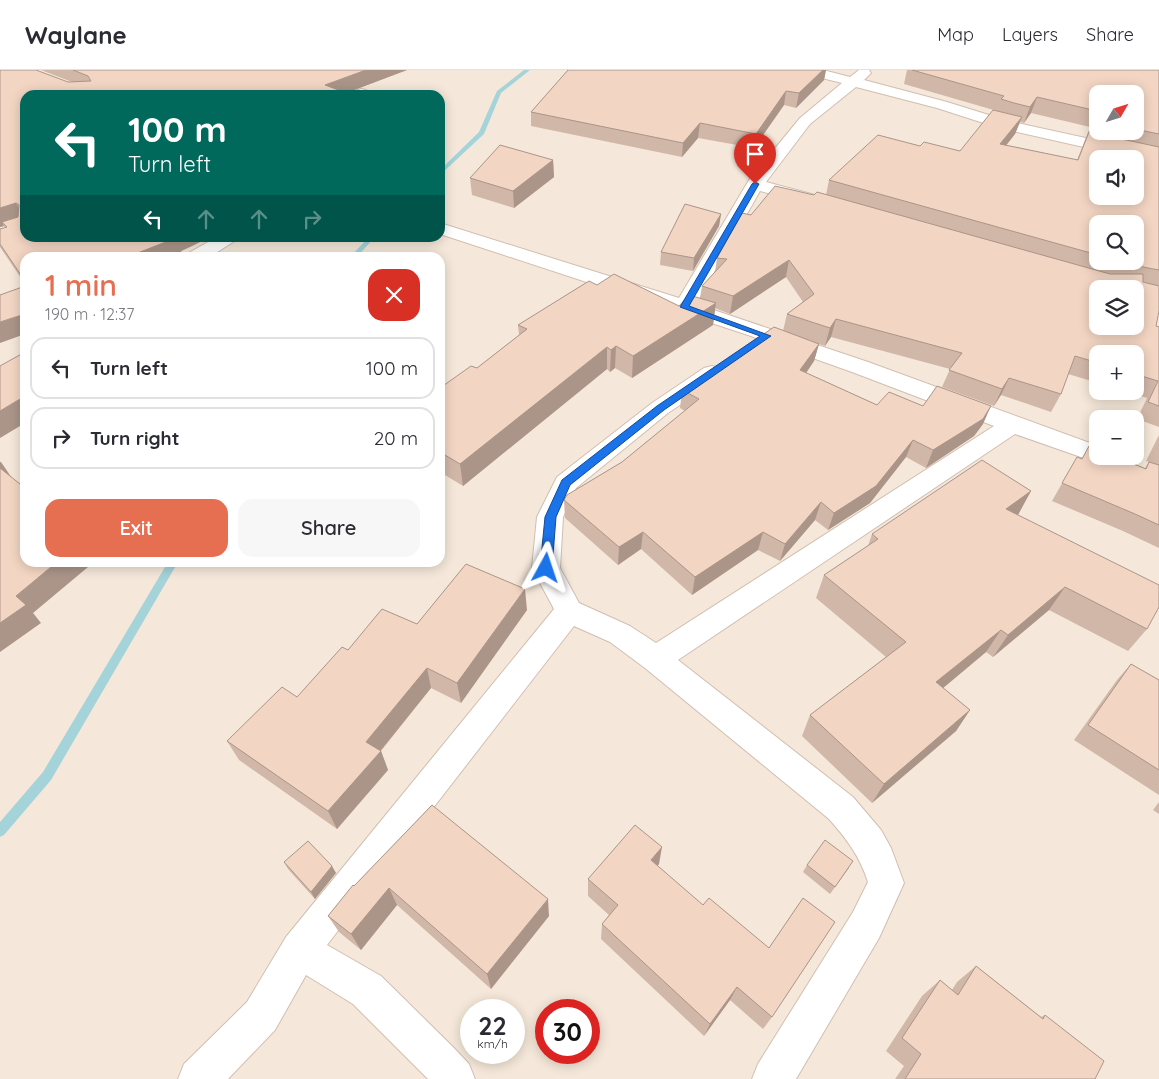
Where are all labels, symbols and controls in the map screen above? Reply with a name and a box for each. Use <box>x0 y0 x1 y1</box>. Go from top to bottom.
text: Waylane <box>25 20 127 50</box>
text: Map <box>937 23 974 46</box>
text: Layers <box>1002 23 1058 46</box>
text: Share <box>1086 23 1134 46</box>
north arrow <box>1089 85 1144 140</box>
map controls <box>1089 85 1144 465</box>
text: 100 m <box>128 107 227 151</box>
icon: left <box>45 110 110 175</box>
pin <box>734 133 776 184</box>
icon: arrive <box>741 140 769 168</box>
text: Turn left <box>128 150 211 178</box>
button: sound <box>1089 150 1144 205</box>
icon: left <box>139 205 167 233</box>
icon: ahead <box>192 205 220 233</box>
icon: ahead <box>245 205 273 233</box>
icon: right <box>298 205 326 233</box>
button: search <box>1089 215 1144 270</box>
text: 1 min <box>45 266 117 304</box>
button: close <box>368 269 420 321</box>
button: layers <box>1089 280 1144 335</box>
text: 190 m · 12:37 <box>45 304 135 324</box>
button: + <box>1089 345 1144 400</box>
icon: left <box>47 354 75 382</box>
text: Turn left <box>90 356 168 380</box>
text: 100 m <box>366 356 418 380</box>
button: − <box>1089 410 1144 465</box>
icon: right <box>47 424 75 452</box>
text: Turn right <box>90 426 179 450</box>
text: 20 m <box>374 426 418 450</box>
button: Exit <box>45 499 228 557</box>
button: Share <box>238 499 420 557</box>
position arrow <box>519 541 571 593</box>
speed limit sign: 30 <box>535 999 600 1064</box>
text: 22 <box>478 1010 507 1041</box>
text: km/h <box>477 1036 508 1051</box>

